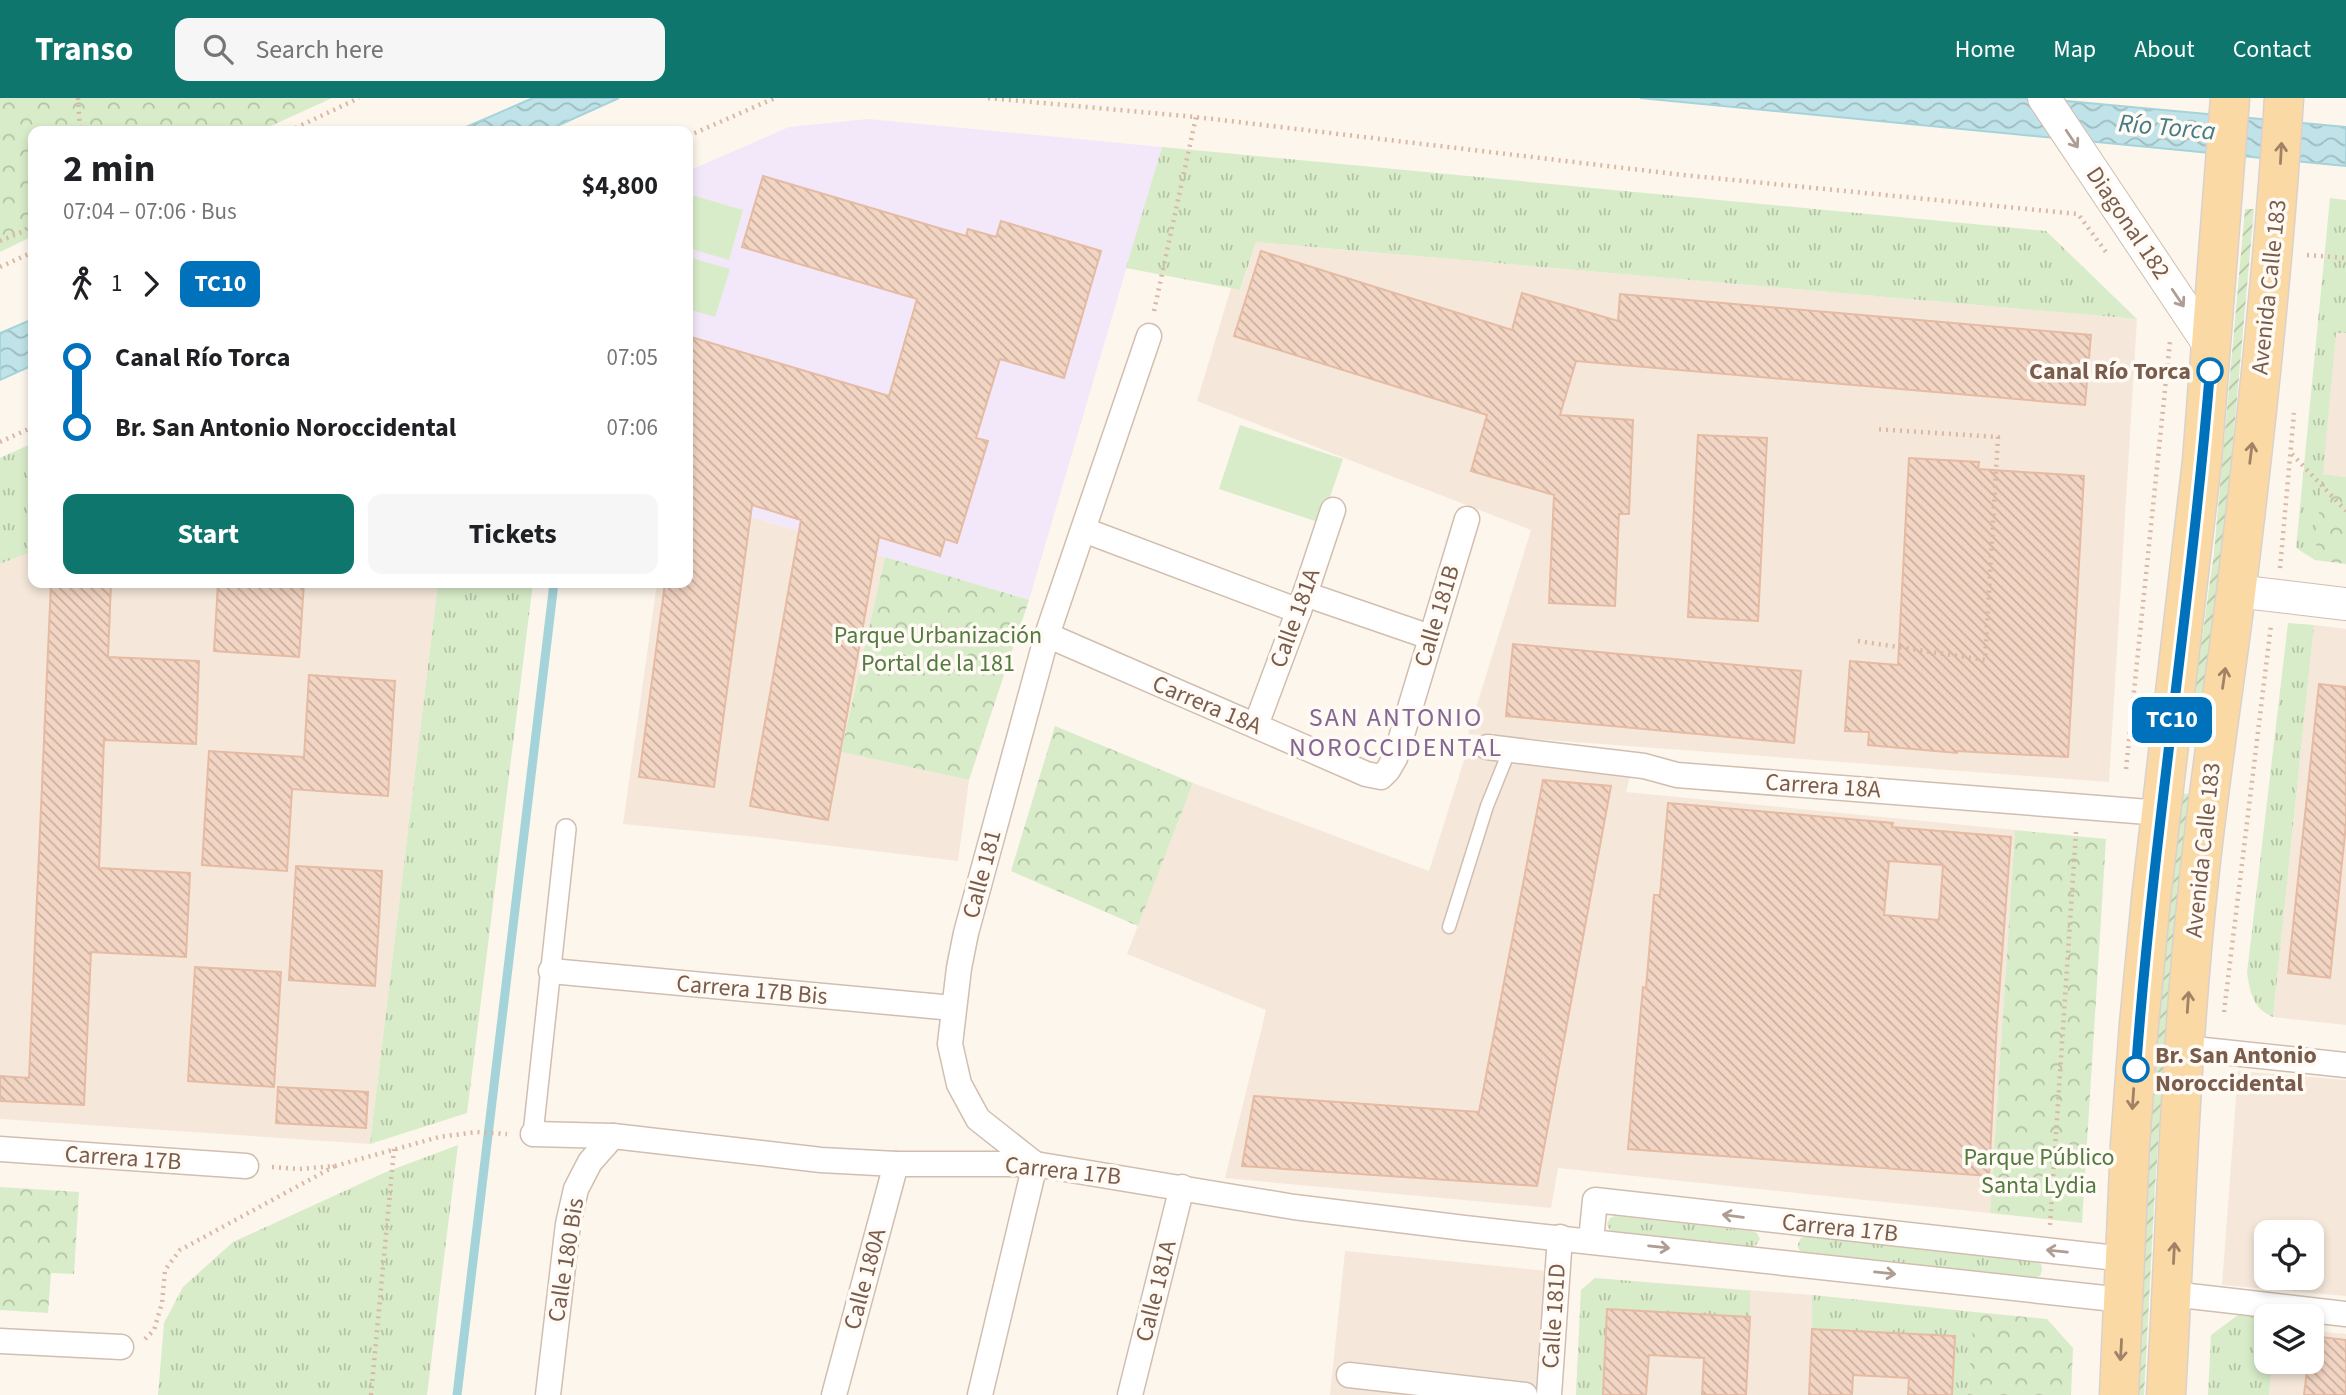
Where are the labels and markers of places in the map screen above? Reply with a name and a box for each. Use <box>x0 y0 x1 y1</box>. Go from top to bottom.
place label: Canal Río Torca <box>2029 354 2191 389</box>
marker: Canal Río Torca <box>2197 358 2223 384</box>
place label: Br. San Antonio Noroccidental <box>2155 1038 2317 1101</box>
marker: Br. San Antonio Noroccidental <box>2123 1056 2149 1082</box>

